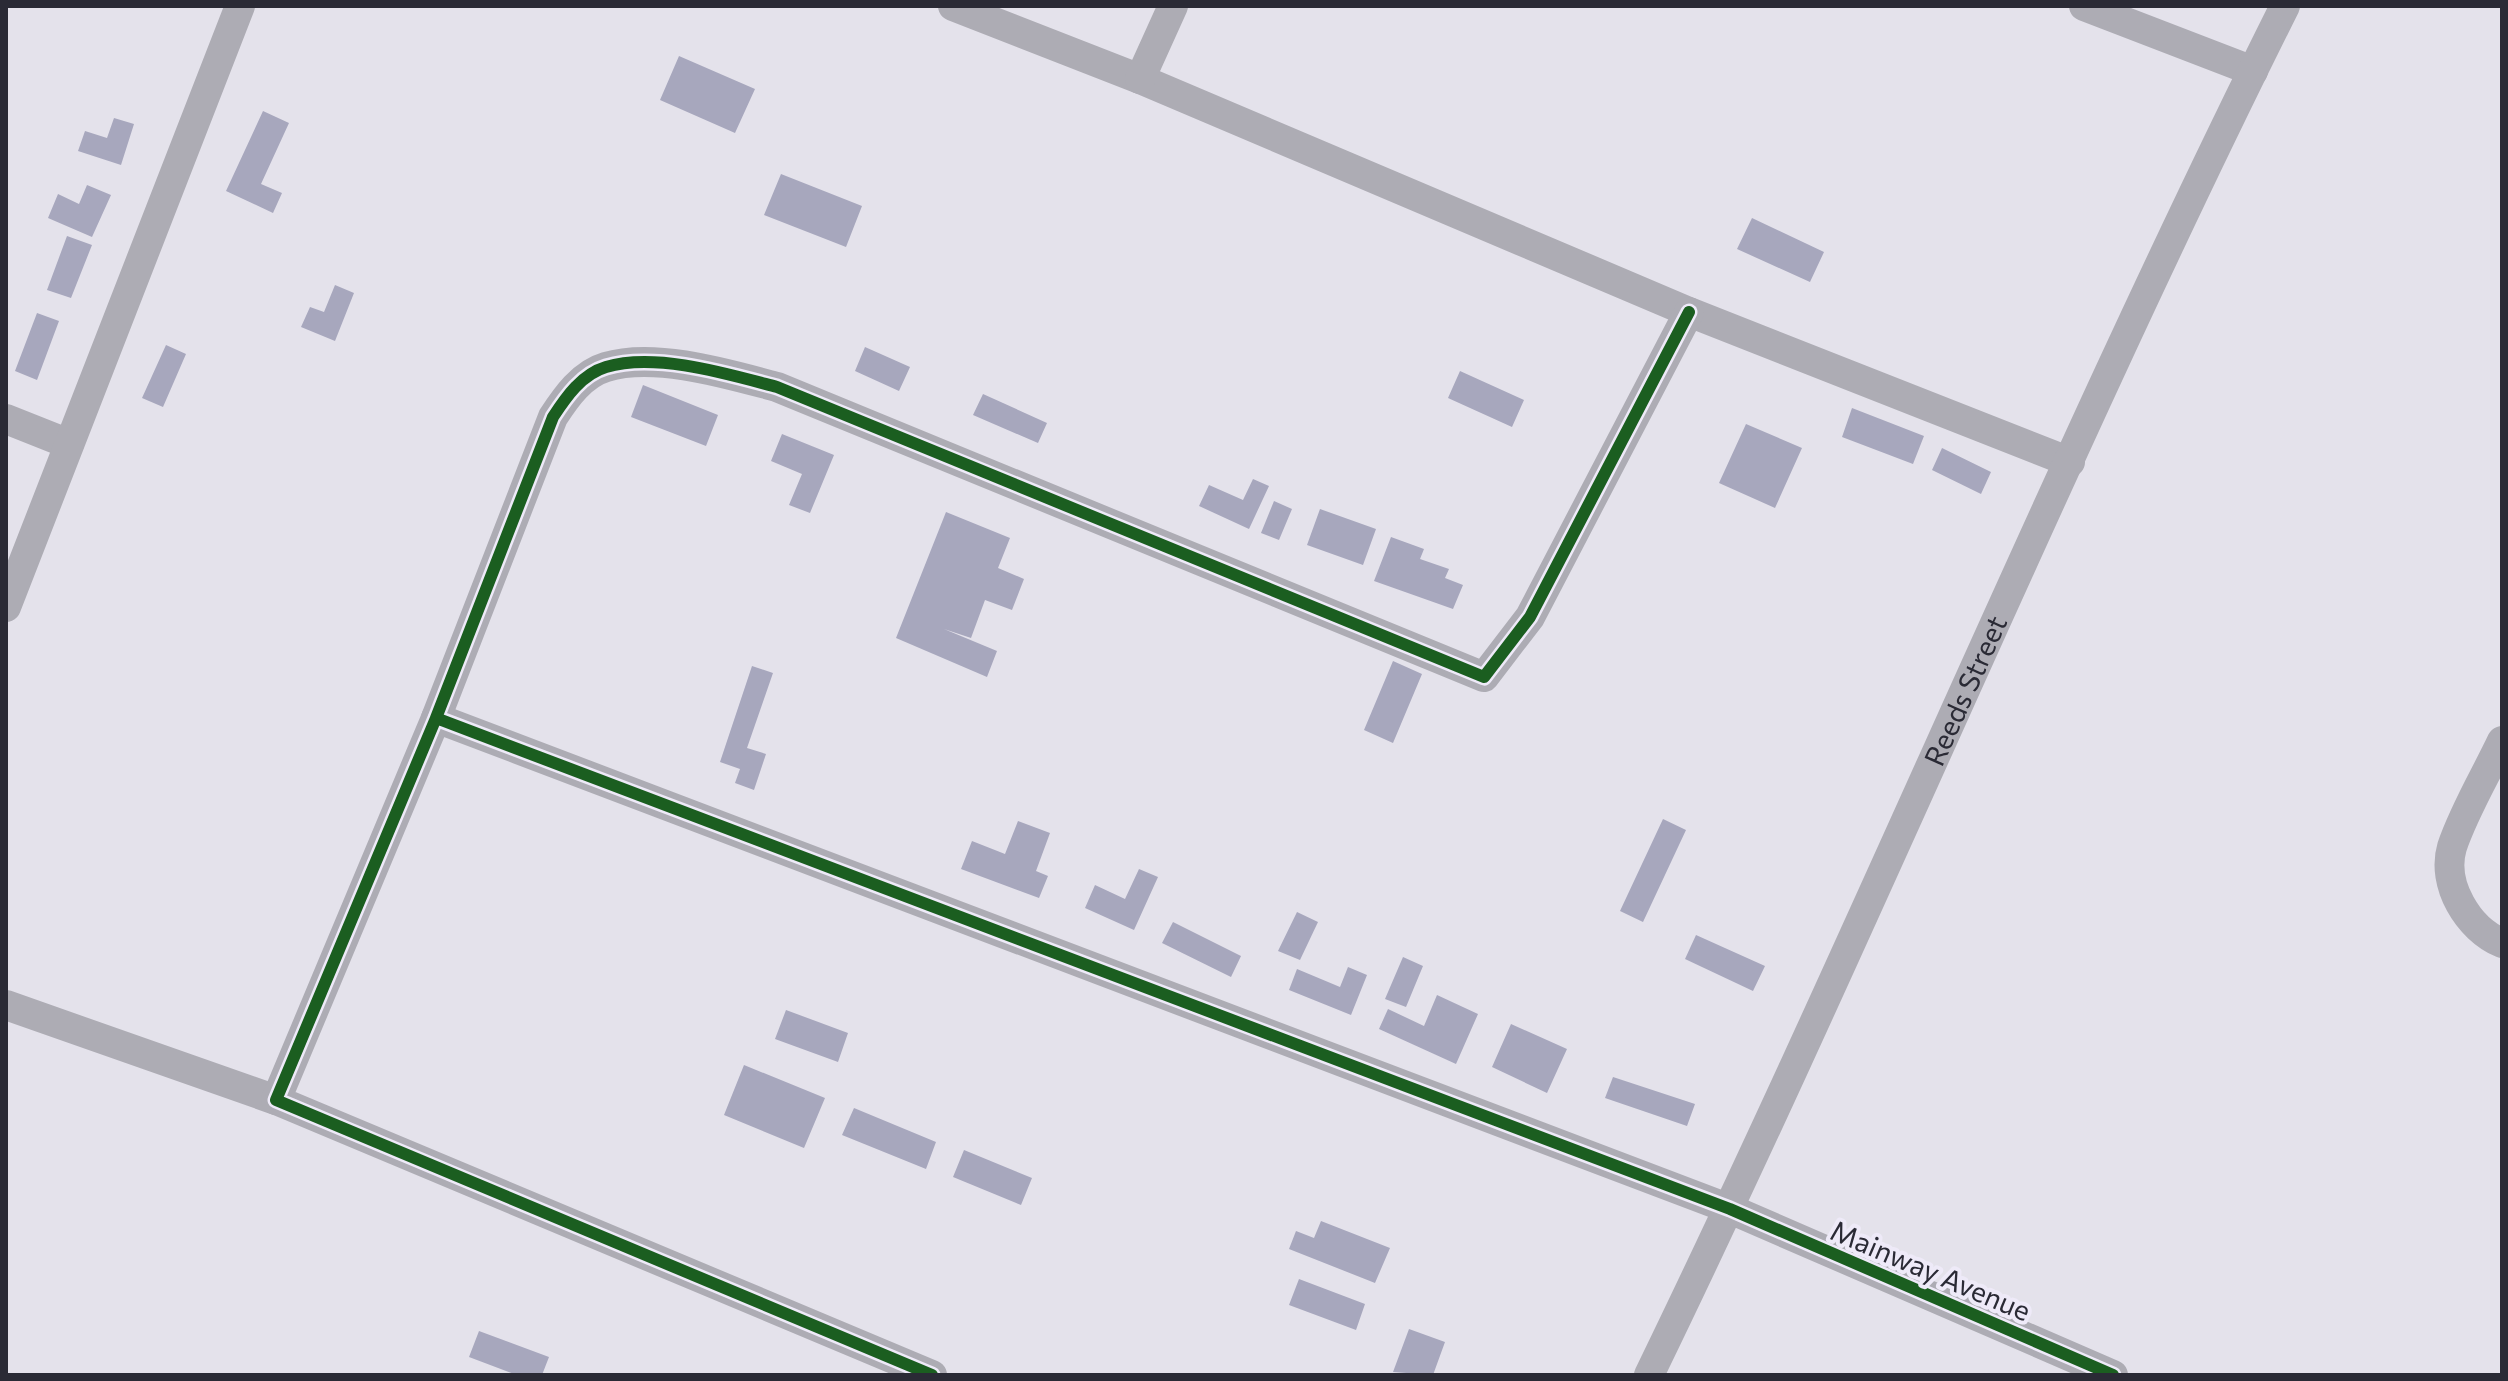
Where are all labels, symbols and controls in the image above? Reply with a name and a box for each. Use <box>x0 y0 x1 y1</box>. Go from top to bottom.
street label: Reeds Street <box>1916 610 2013 771</box>
street label: Mainway Avenue <box>1826 1213 2036 1327</box>

